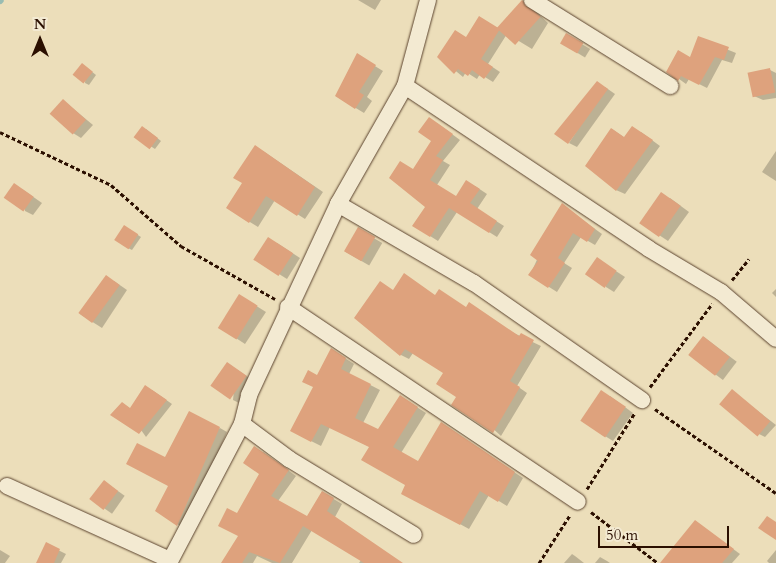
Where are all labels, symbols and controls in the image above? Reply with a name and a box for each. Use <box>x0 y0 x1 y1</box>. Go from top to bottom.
north arrow <box>15 15 65 65</box>
text: N <box>34 15 46 34</box>
scale bar <box>601 516 732 548</box>
text: 50 m <box>606 525 638 545</box>

